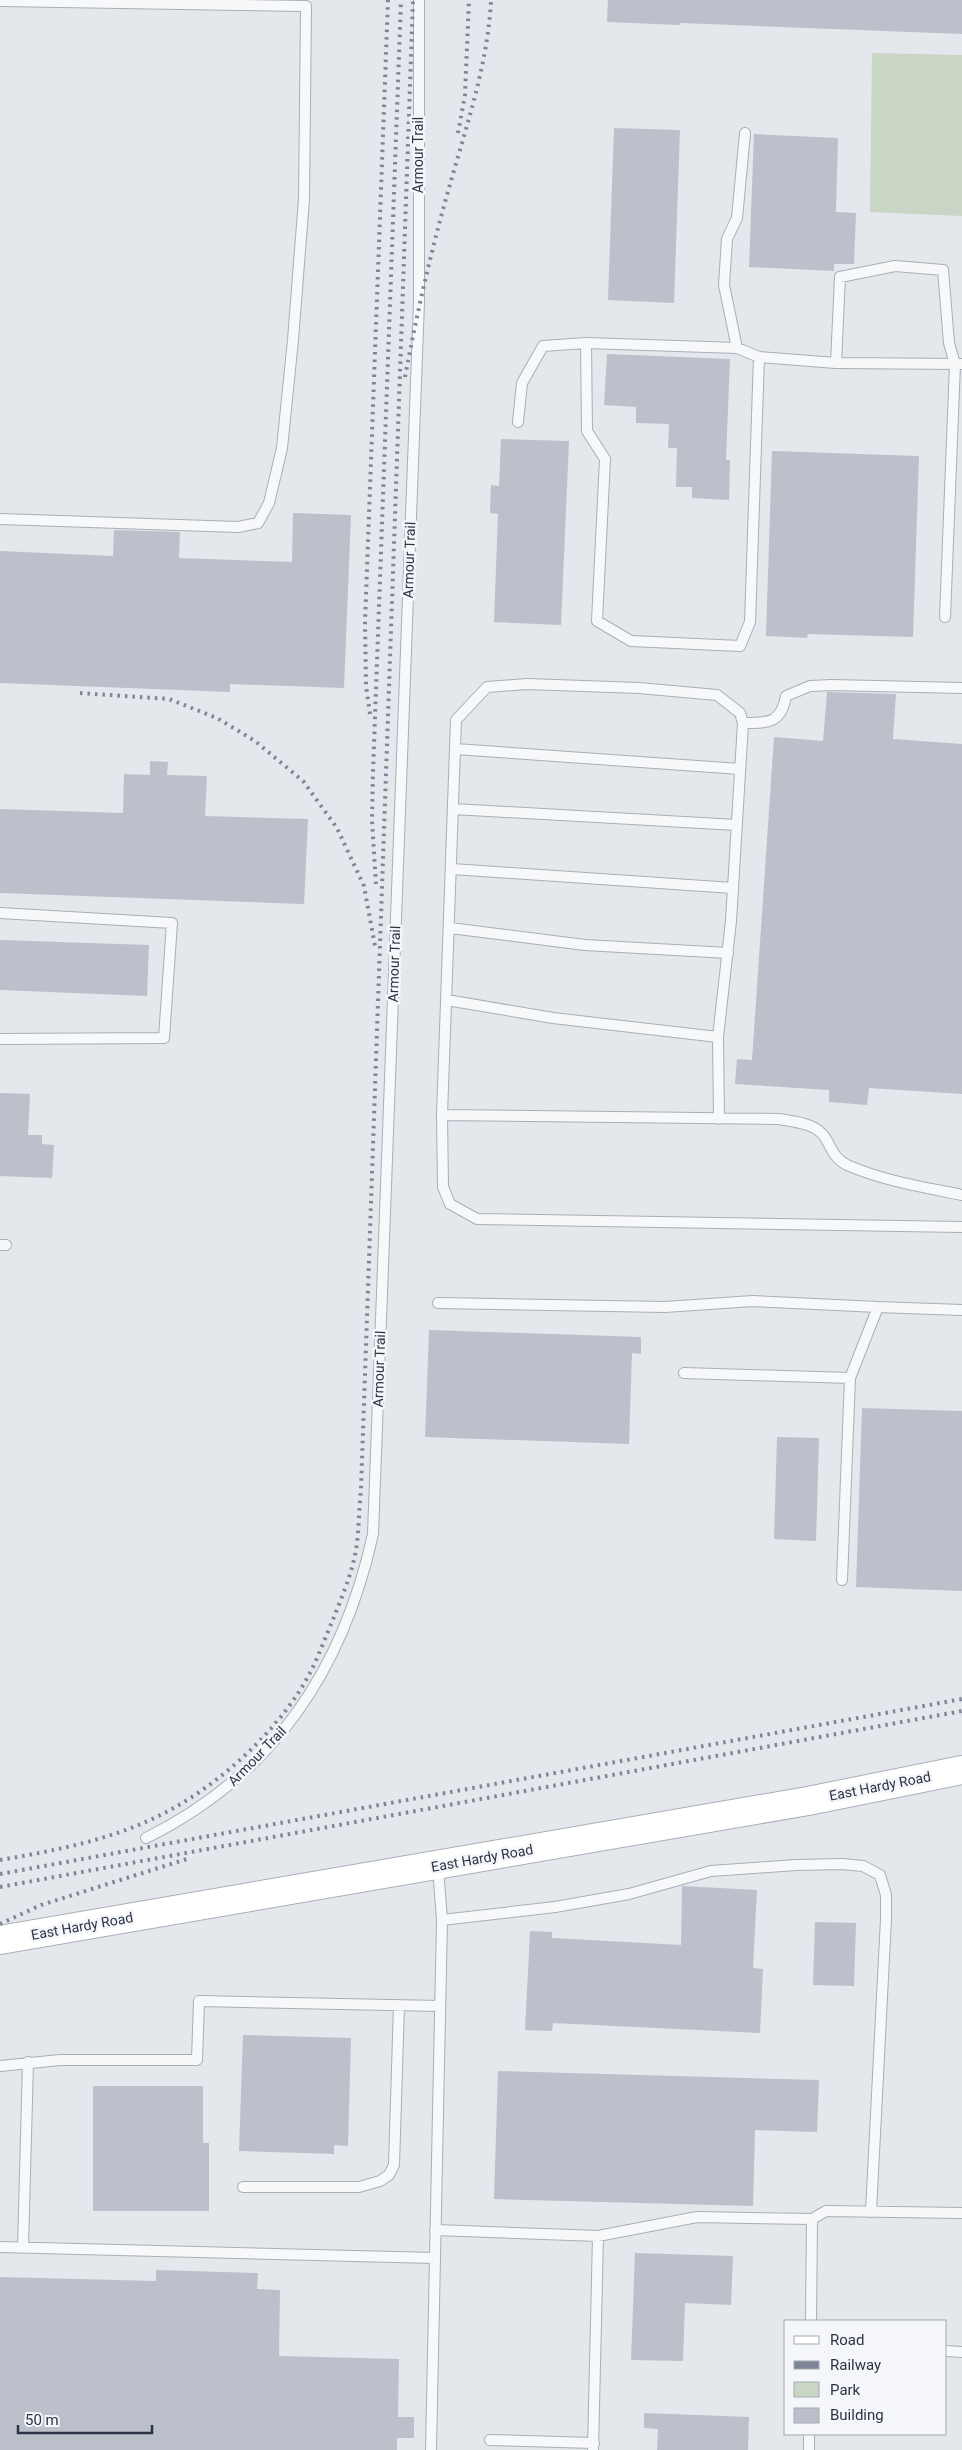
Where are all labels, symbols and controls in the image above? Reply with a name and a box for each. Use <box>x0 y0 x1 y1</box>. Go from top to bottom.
street label: Armour Trail <box>410 117 426 193</box>
street label: Armour Trail <box>400 521 418 599</box>
street label: Armour Trail <box>385 925 403 1003</box>
street label: Armour Trail <box>370 1330 388 1408</box>
street label: Armour Trail <box>225 1723 289 1789</box>
street label: East Hardy Road <box>828 1768 932 1804</box>
street label: East Hardy Road <box>430 1841 534 1875</box>
street label: East Hardy Road <box>30 1909 134 1943</box>
legend <box>784 2320 947 2435</box>
text: Road <box>830 2331 864 2349</box>
text: Railway <box>830 2356 881 2374</box>
text: Park <box>830 2381 861 2399</box>
scale bar <box>18 2402 151 2434</box>
text: Building <box>830 2406 884 2424</box>
text: 50 m <box>25 2411 59 2429</box>

